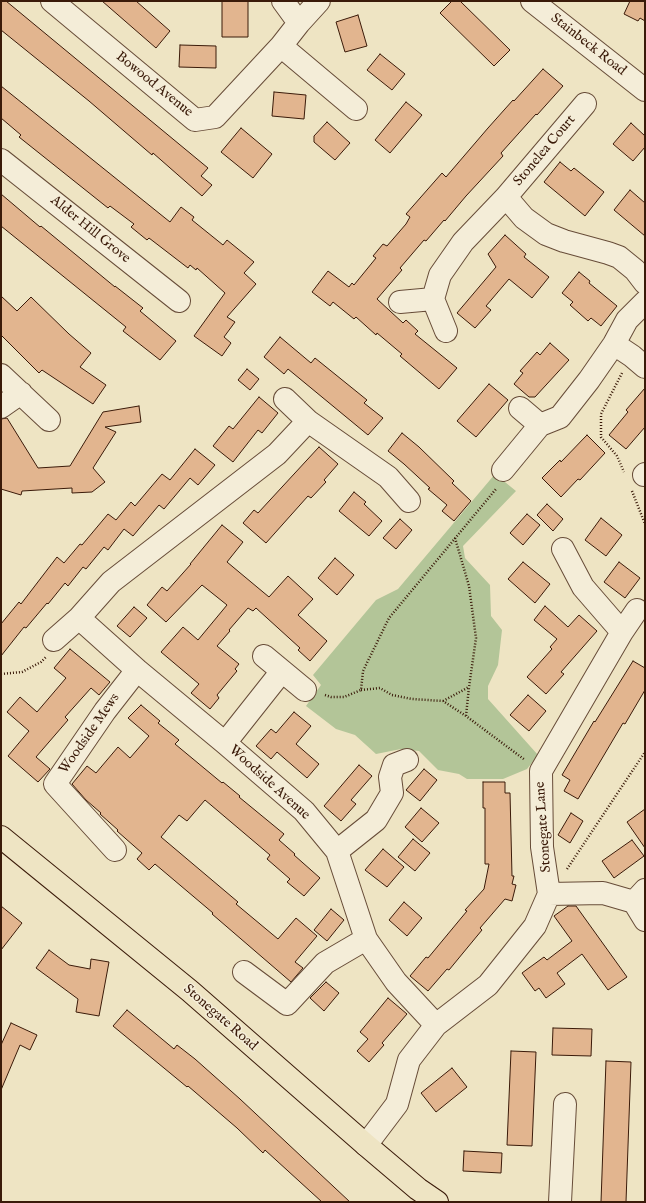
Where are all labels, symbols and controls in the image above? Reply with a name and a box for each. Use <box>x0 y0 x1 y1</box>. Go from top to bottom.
street label: Stainbeck Road <box>547 10 629 80</box>
street label: Bowood Avenue <box>112 49 196 121</box>
street label: Stonelea Court <box>510 112 580 190</box>
street label: Alder Hill Grove <box>47 193 133 267</box>
street label: Woodside Mews <box>56 691 124 777</box>
street label: Woodside Avenue <box>225 742 313 824</box>
street label: Stonegate Lane <box>532 781 556 873</box>
street label: Stonegate Road <box>179 981 261 1055</box>

